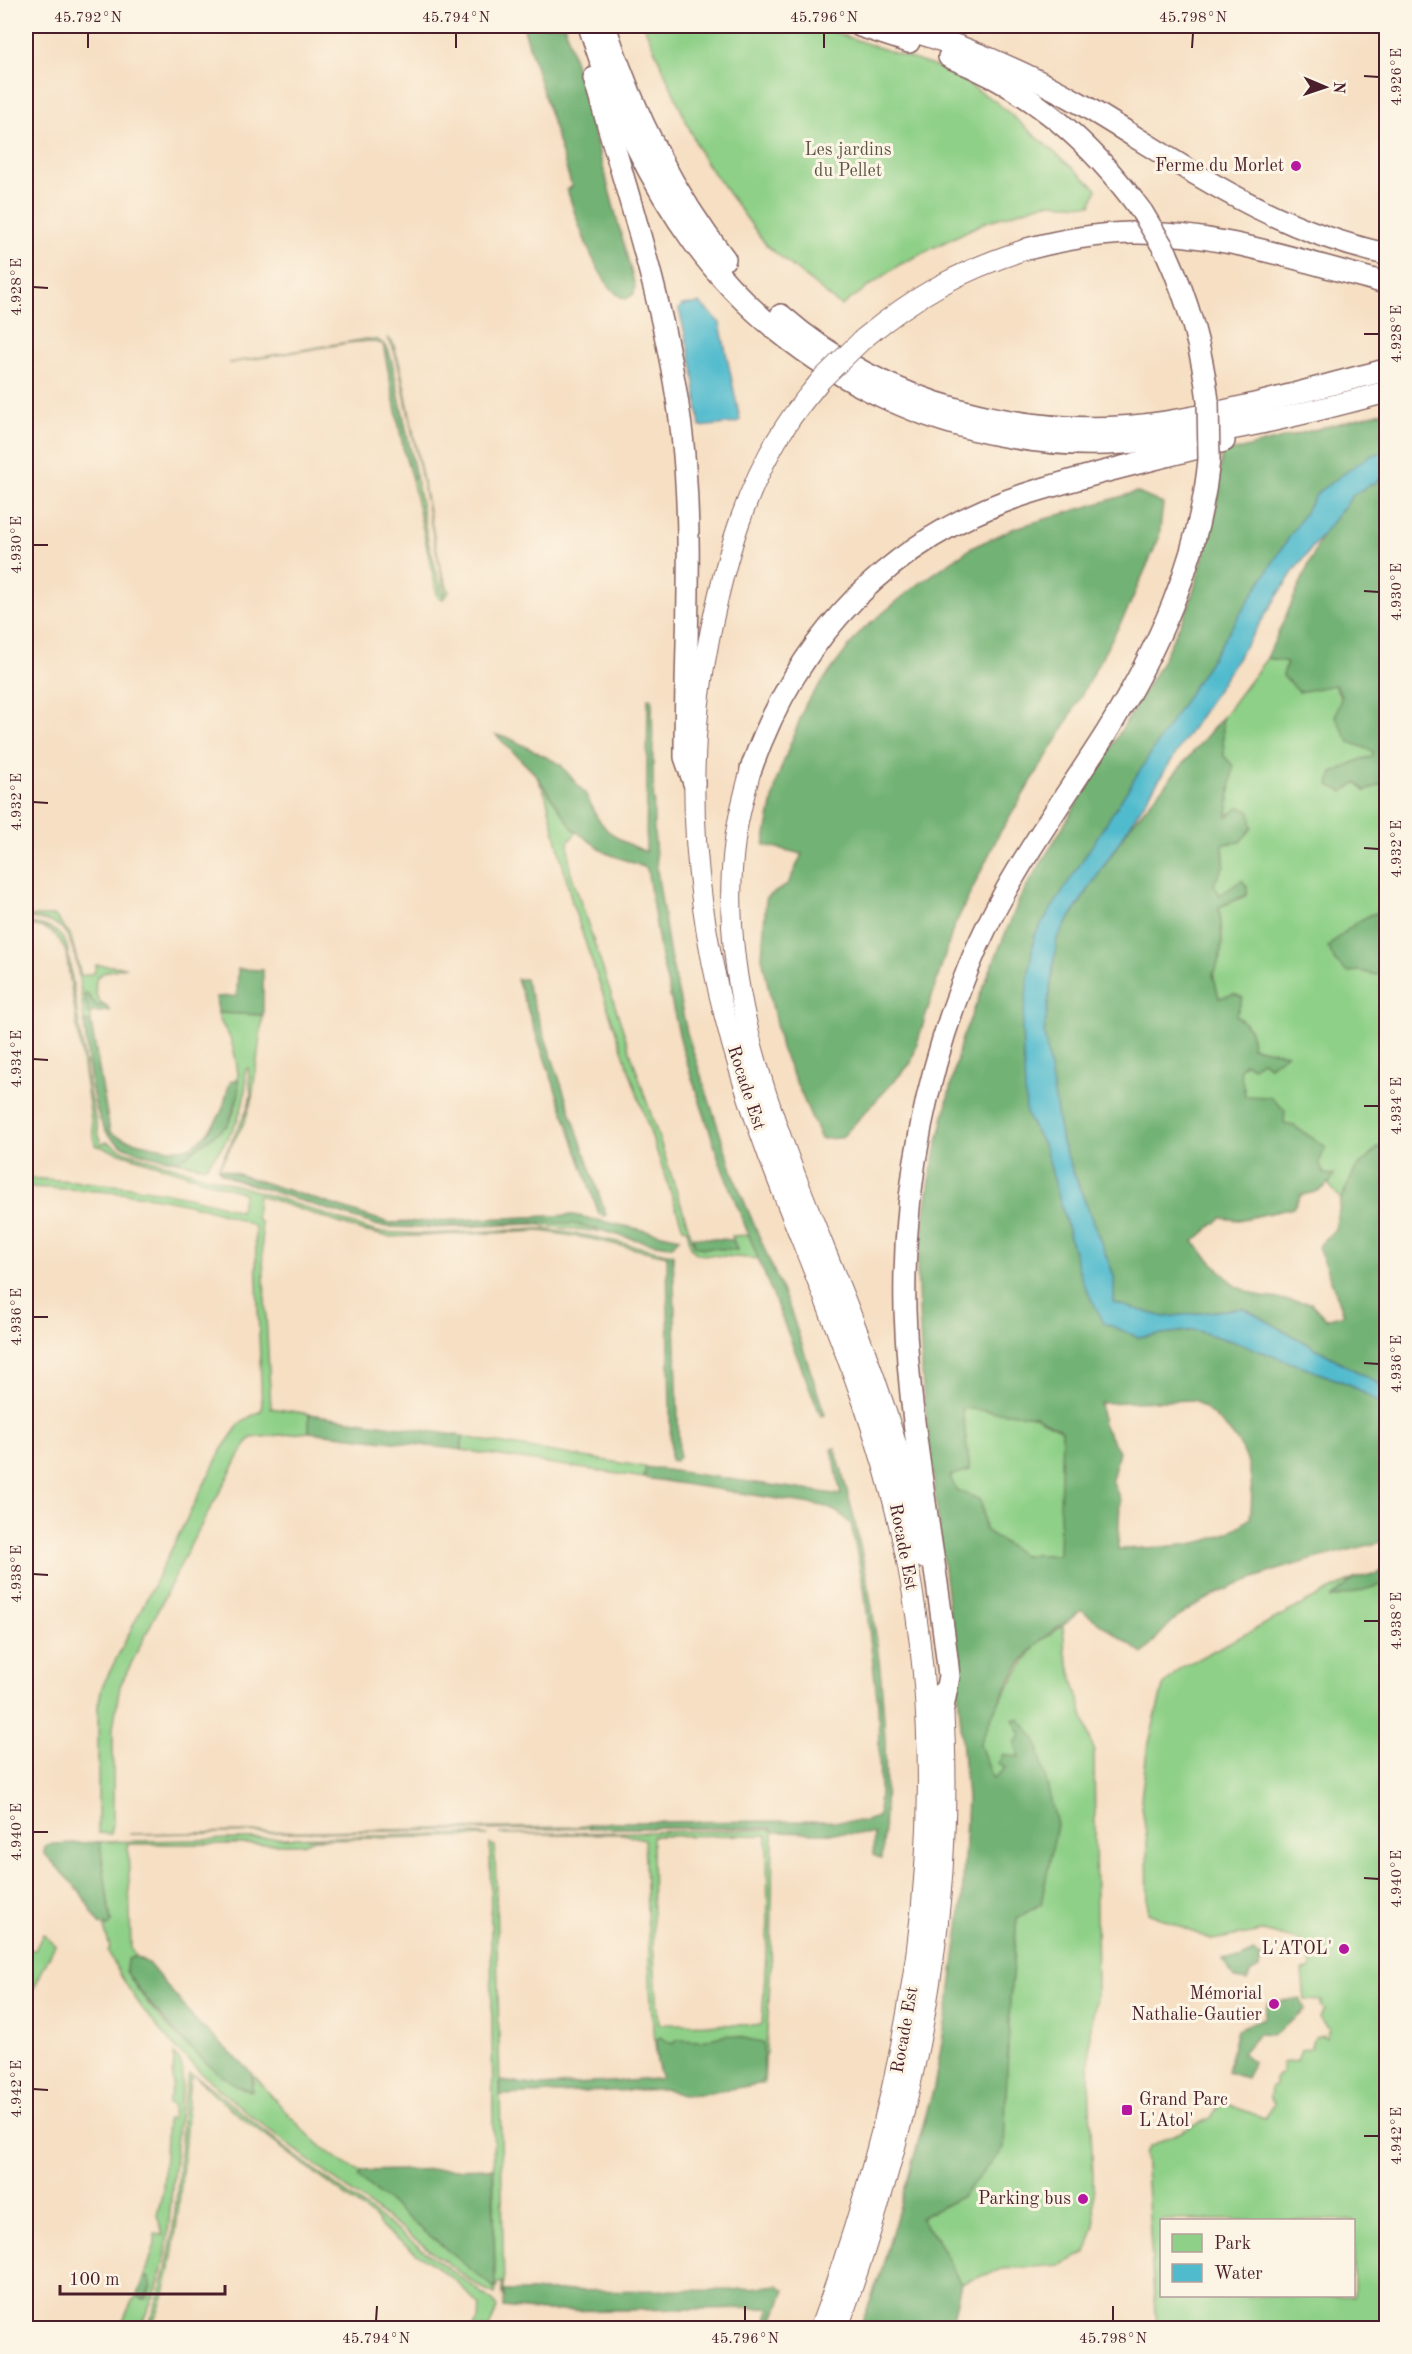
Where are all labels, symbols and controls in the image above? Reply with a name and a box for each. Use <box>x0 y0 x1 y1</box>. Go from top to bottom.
text: 45.792°N <box>54 11 122 26</box>
text: 45.794°N <box>422 11 490 26</box>
text: 45.796°N <box>790 11 858 26</box>
text: 45.798°N <box>1159 11 1227 26</box>
text: 4.926°E <box>1390 48 1405 106</box>
north arrow <box>1295 57 1355 117</box>
text: N <box>1330 81 1346 95</box>
park label: Les jardins du Pellet <box>804 141 892 180</box>
place label: Ferme du Morlet <box>1155 157 1284 175</box>
marker: Ferme du Morlet <box>1289 159 1303 173</box>
text: 4.928°E <box>10 258 25 316</box>
text: 4.928°E <box>1390 305 1405 363</box>
text: 4.930°E <box>10 516 25 574</box>
text: 4.930°E <box>1390 563 1405 621</box>
text: 4.932°E <box>10 773 25 831</box>
text: 4.932°E <box>1390 820 1405 878</box>
text: 4.934°E <box>10 1030 25 1088</box>
street label: Rocade Est <box>724 1043 768 1133</box>
text: 4.934°E <box>1390 1077 1405 1135</box>
text: 4.936°E <box>10 1288 25 1346</box>
text: 4.936°E <box>1390 1335 1405 1393</box>
street label: Rocade Est <box>886 1502 920 1592</box>
text: 4.938°E <box>10 1545 25 1603</box>
text: 4.938°E <box>1390 1592 1405 1650</box>
text: 4.940°E <box>10 1803 25 1861</box>
text: 4.940°E <box>1390 1850 1405 1908</box>
place label: L'ATOL' <box>1262 1940 1332 1958</box>
marker: L'ATOL' <box>1337 1942 1351 1956</box>
street label: Rocade Est <box>889 1985 921 2075</box>
place label: Mémorial Nathalie-Gautier <box>1131 1985 1263 2024</box>
marker: Mémorial Nathalie-Gautier <box>1267 1997 1281 2011</box>
text: 4.942°E <box>10 2060 25 2118</box>
place label: Grand Parc L'Atol' <box>1139 2091 1228 2130</box>
marker: Grand Parc L'Atol' <box>1120 2103 1134 2117</box>
text: 4.942°E <box>1390 2107 1405 2165</box>
place label: Parking bus <box>978 2190 1071 2208</box>
marker: Parking bus <box>1076 2192 1090 2206</box>
legend <box>1160 2219 1355 2297</box>
text: Park <box>1214 2235 1251 2253</box>
scale bar <box>60 2258 225 2296</box>
text: Water <box>1214 2265 1263 2283</box>
text: 100 m <box>69 2271 120 2289</box>
text: 45.794°N <box>342 2332 410 2347</box>
text: 45.796°N <box>711 2332 779 2347</box>
text: 45.798°N <box>1079 2332 1147 2347</box>

